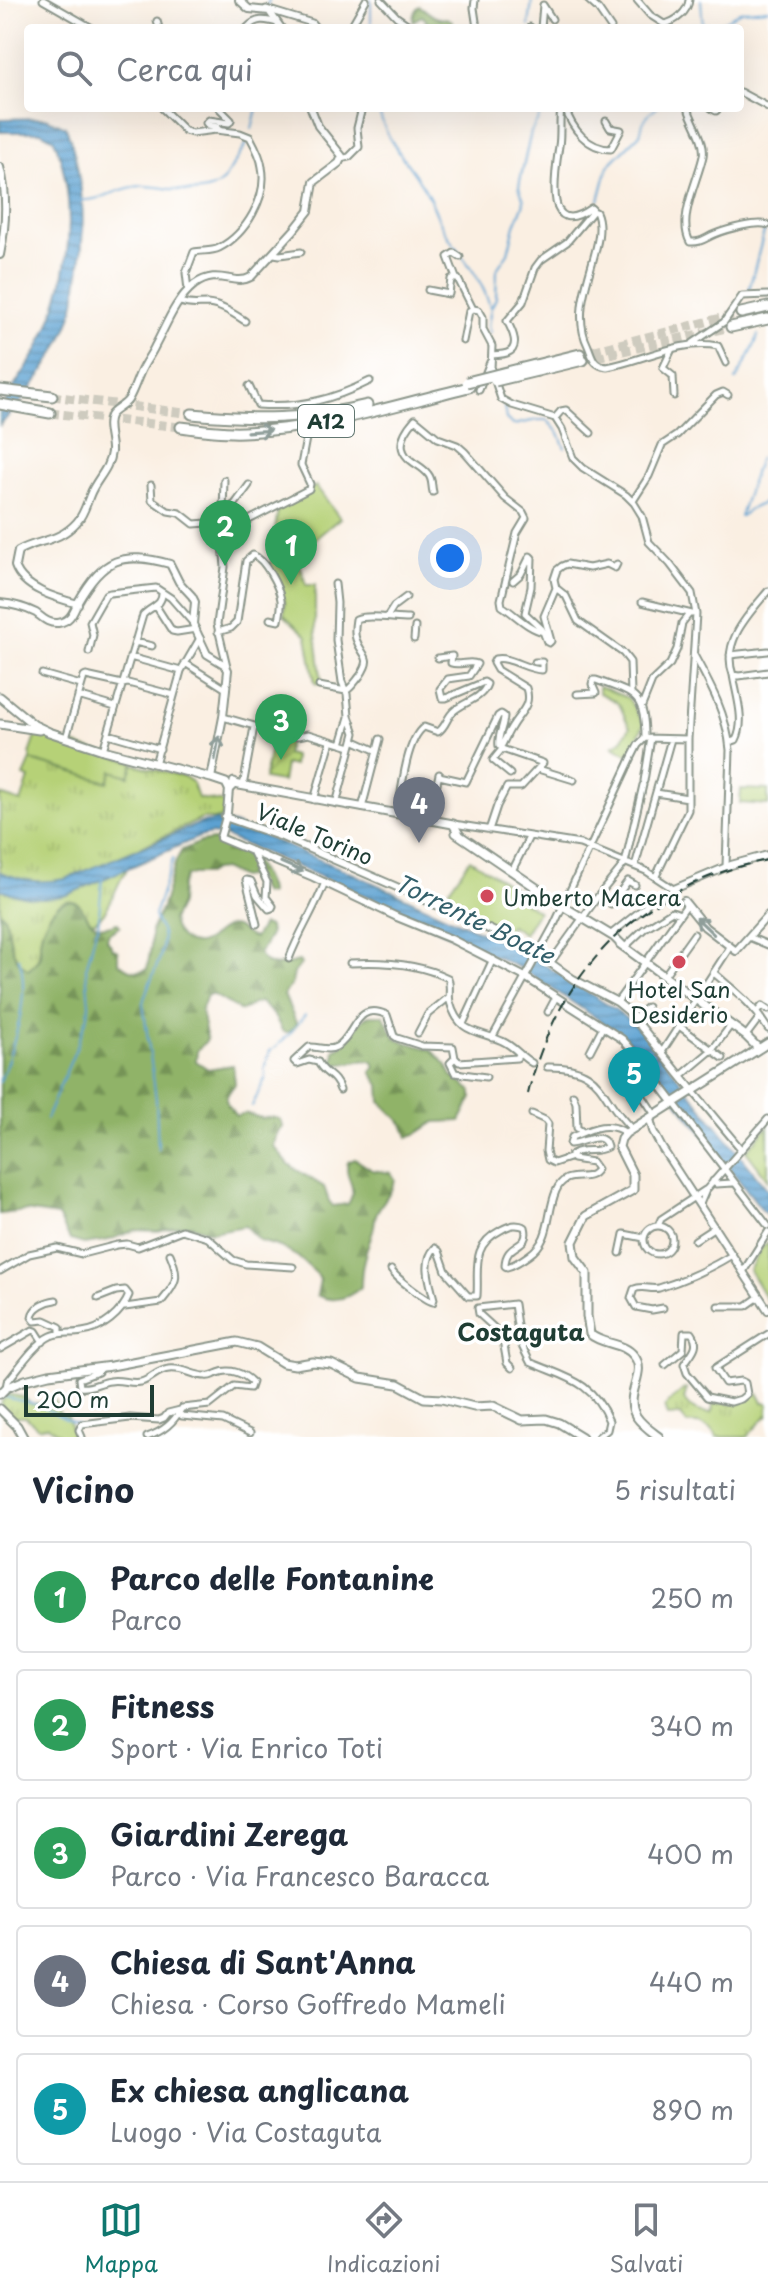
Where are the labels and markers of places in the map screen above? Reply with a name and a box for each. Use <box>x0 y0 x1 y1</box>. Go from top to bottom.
pin: 2 <box>199 500 251 566</box>
pin: 1 <box>265 519 317 585</box>
pin: 3 <box>255 694 307 760</box>
pin: 4 <box>393 777 445 843</box>
place label: Umberto Macera <box>503 880 682 913</box>
marker: Umberto Macera <box>478 887 496 905</box>
marker: Hotel San Desiderio <box>670 953 688 971</box>
place label: Hotel San Desiderio <box>628 972 730 1030</box>
pin: 5 <box>608 1047 660 1113</box>

